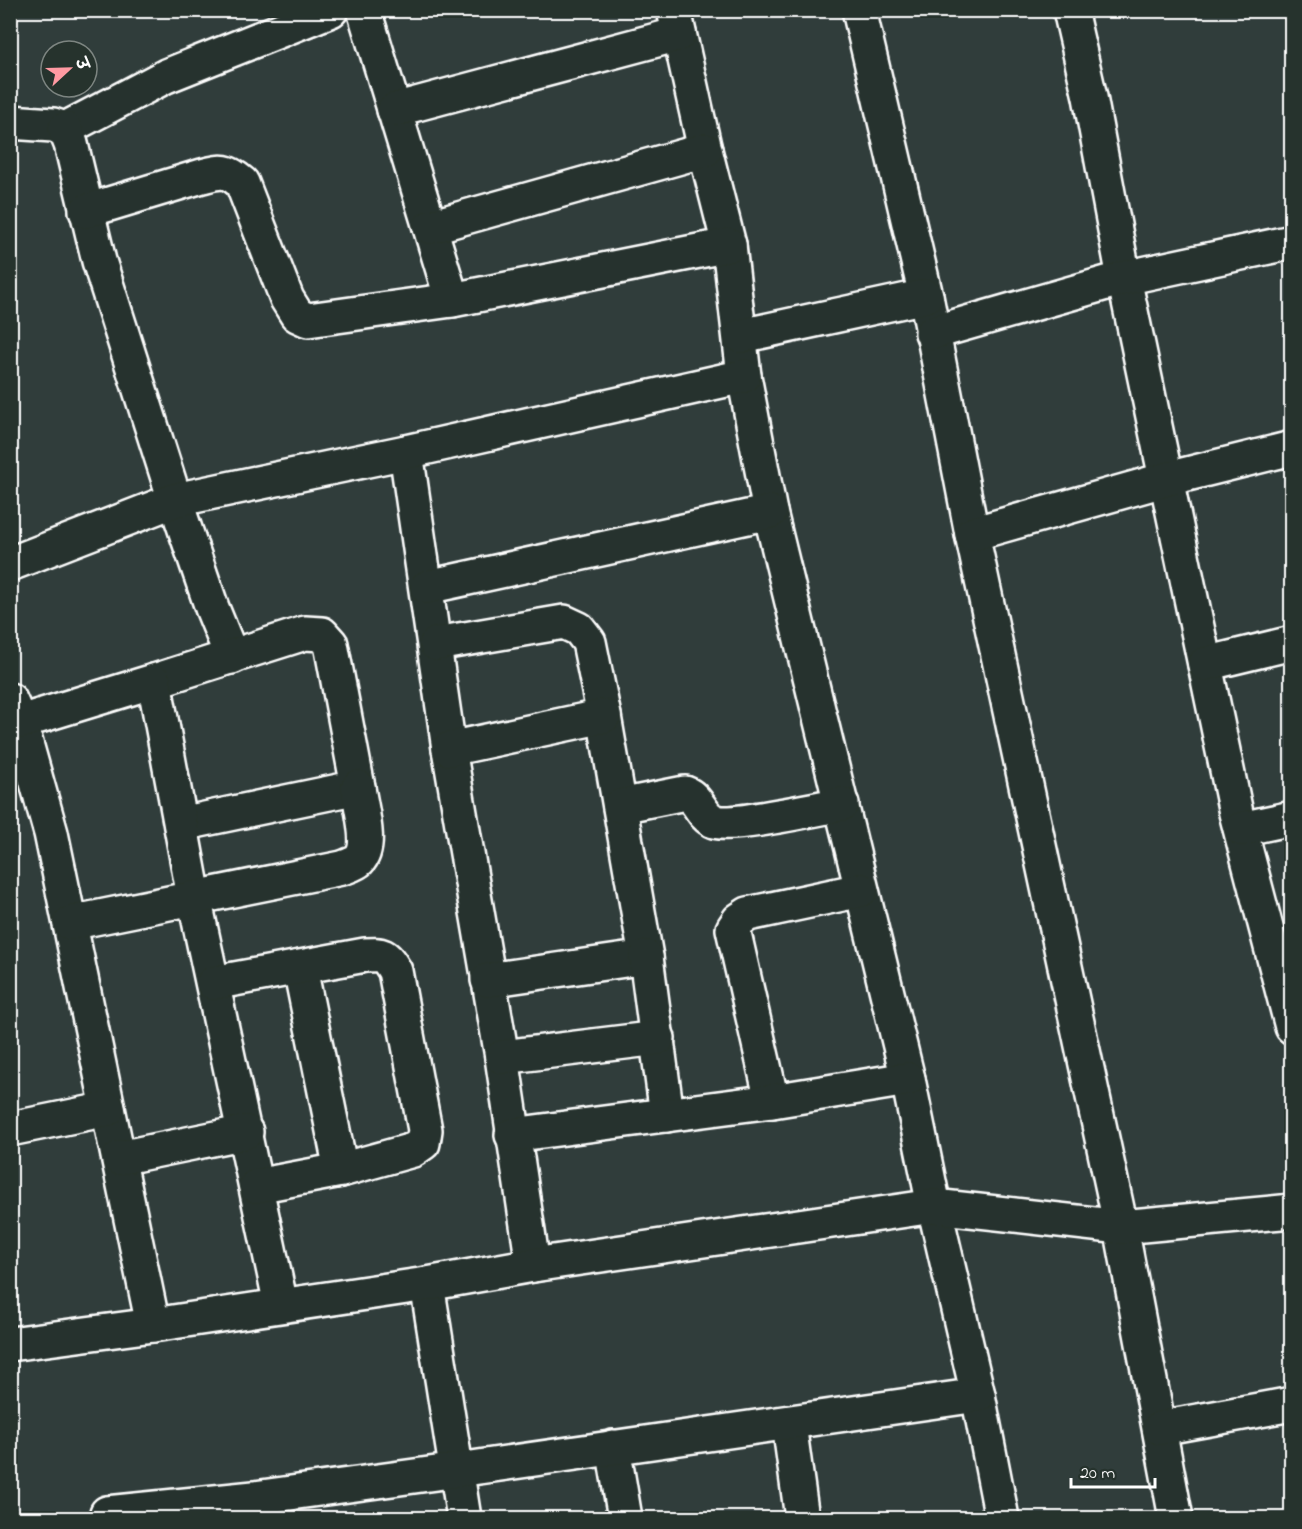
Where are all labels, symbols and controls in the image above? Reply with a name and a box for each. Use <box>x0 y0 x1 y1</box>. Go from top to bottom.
north arrow <box>39 39 99 99</box>
text: उ <box>67 53 95 75</box>
scale bar <box>1071 1451 1155 1489</box>
text: 20 m <box>1080 1461 1115 1487</box>

